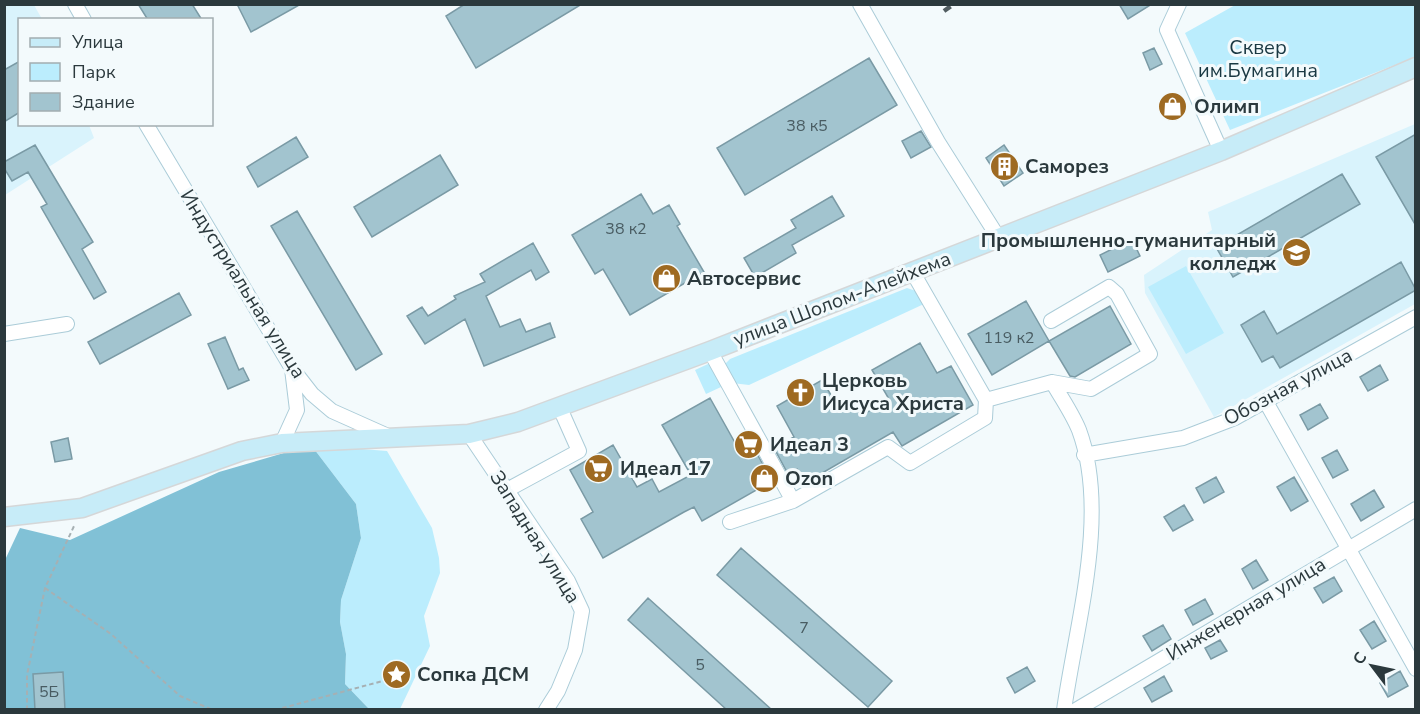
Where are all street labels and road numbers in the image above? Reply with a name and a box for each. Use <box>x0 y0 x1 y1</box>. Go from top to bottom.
street label: Индустриальная улица <box>174 184 312 384</box>
street label: улица Шолом-Алейхема <box>729 245 955 353</box>
street label: Обозная улица <box>1219 342 1357 432</box>
street label: Западная улица <box>483 465 587 609</box>
street label: Инженерная улица <box>1161 551 1331 667</box>

